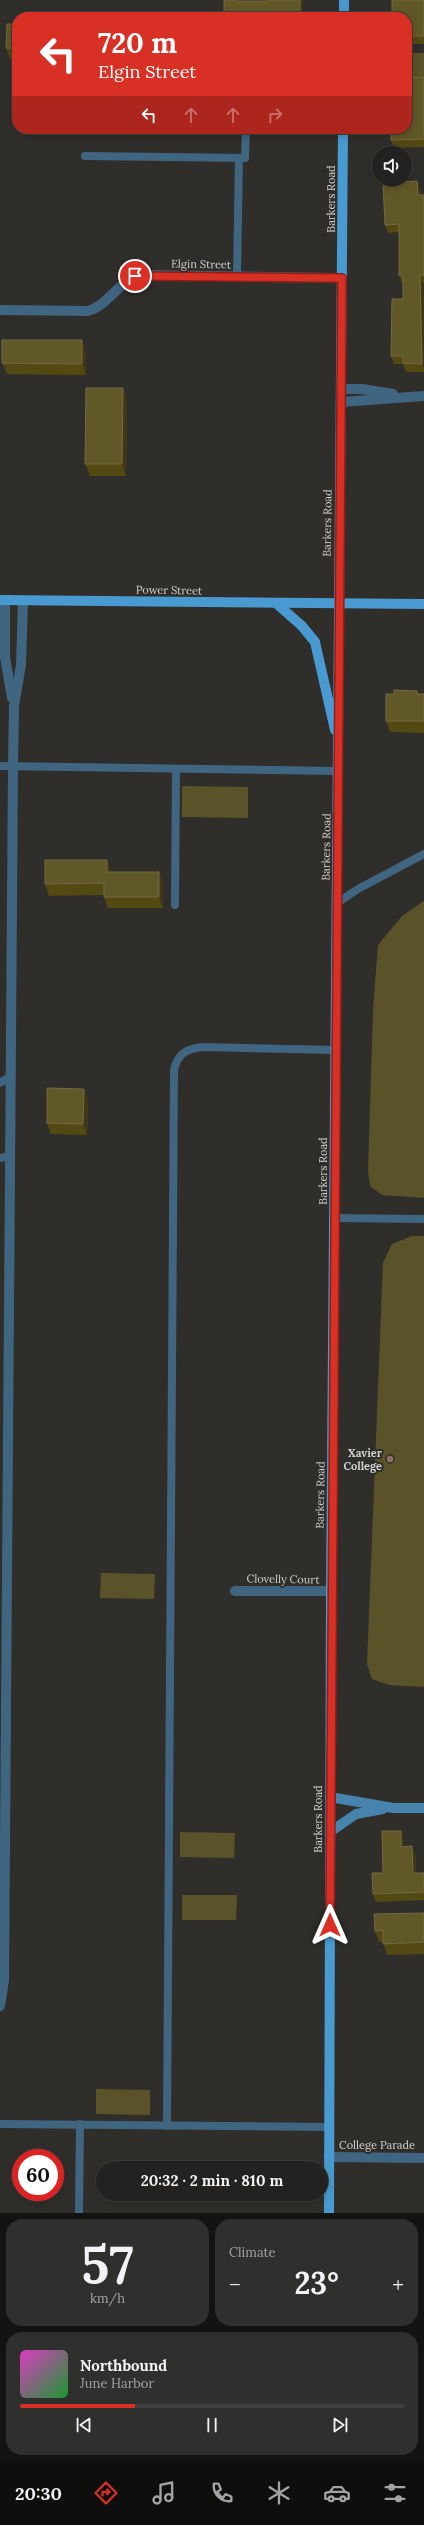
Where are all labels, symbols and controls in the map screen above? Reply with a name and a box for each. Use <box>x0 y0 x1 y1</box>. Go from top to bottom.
text: 720 m <box>98 25 177 61</box>
icon: left <box>32 28 84 80</box>
text: Elgin Street <box>98 60 196 83</box>
icon: left <box>138 104 160 126</box>
icon: ahead <box>180 104 202 126</box>
icon: ahead <box>222 104 244 126</box>
icon: right <box>264 104 286 126</box>
map controls <box>372 146 412 186</box>
button: sound <box>372 146 412 186</box>
street label: Barkers Road <box>324 165 338 233</box>
street label: Elgin Street <box>171 256 232 272</box>
pin <box>118 259 152 293</box>
icon: arrive <box>124 265 146 287</box>
street label: Barkers Road <box>319 489 335 557</box>
street label: Power Street <box>136 582 203 598</box>
street label: Barkers Road <box>318 813 334 881</box>
street label: Barkers Road <box>316 1137 330 1205</box>
place label: Xavier College <box>344 1446 383 1473</box>
marker: Xavier College <box>385 1454 395 1464</box>
street label: Barkers Road <box>312 1461 328 1529</box>
street label: Clovelly Court <box>246 1571 320 1587</box>
street label: Barkers Road <box>311 1785 325 1853</box>
position arrow <box>309 1904 351 1946</box>
street label: College Parade <box>339 2138 415 2152</box>
speed limit sign: 60 <box>12 2149 64 2201</box>
text: 20:32 · 2 min · 810 m <box>141 2171 283 2190</box>
text: 57 <box>81 2231 134 2297</box>
text: Climate <box>229 2244 276 2261</box>
text: 23° <box>294 2264 339 2302</box>
text: − <box>229 2270 241 2298</box>
text: + <box>392 2270 404 2298</box>
text: km/h <box>90 2290 125 2307</box>
text: Northbound <box>80 2356 167 2375</box>
text: June Harbor <box>80 2375 154 2392</box>
icon: previous <box>73 2414 95 2436</box>
icon: pause <box>201 2414 223 2436</box>
icon: next <box>329 2414 351 2436</box>
icon: directions <box>92 2479 120 2507</box>
icon: music <box>150 2479 178 2507</box>
icon: phone <box>208 2479 236 2507</box>
icon: climate <box>265 2479 293 2507</box>
icon: car <box>323 2479 351 2507</box>
icon: filters <box>381 2479 409 2507</box>
text: 20:30 <box>15 2482 62 2505</box>

